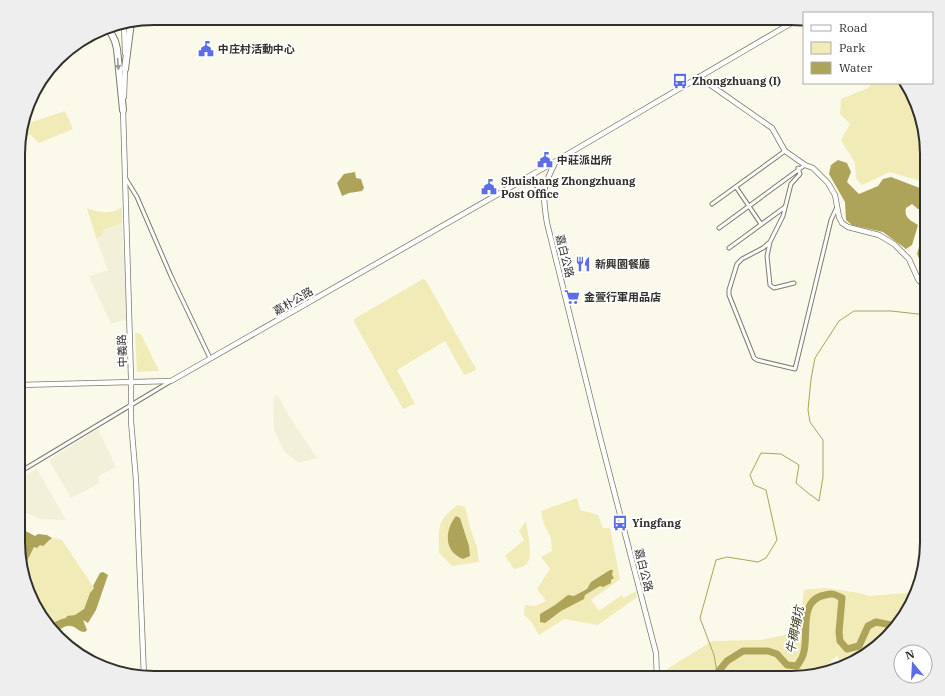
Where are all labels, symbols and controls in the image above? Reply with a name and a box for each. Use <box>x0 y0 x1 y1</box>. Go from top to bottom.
legend <box>803 12 933 84</box>
text: Road <box>839 20 868 35</box>
public building icon: 中庄村活動中心 <box>197 40 215 58</box>
text: Park <box>839 40 865 55</box>
place label: 中庄村活動中心 <box>218 42 295 56</box>
one-way arrow <box>115 58 122 70</box>
text: Water <box>839 60 873 75</box>
bus stop icon: Zhongzhuang (I) <box>671 72 689 90</box>
place label: Zhongzhuang (I) <box>692 74 781 88</box>
public building icon: 中莊派出所 <box>536 151 554 169</box>
place label: 中莊派出所 <box>557 153 612 167</box>
place label: Shuishang Zhongzhuang Post Office <box>501 174 636 201</box>
public building icon: Shuishang Zhongzhuang Post Office <box>480 178 498 196</box>
street label: 嘉白公路 <box>553 233 577 279</box>
restaurant icon: 新興園餐廳 <box>574 255 592 273</box>
place label: 新興園餐廳 <box>595 257 650 271</box>
street label: 嘉朴公路 <box>270 284 316 318</box>
supermarket icon: 金萱行軍用品店 <box>563 288 581 306</box>
place label: 金萱行軍用品店 <box>584 290 661 304</box>
street label: 中義路 <box>114 334 130 368</box>
bus stop icon: Yingfang <box>611 514 629 532</box>
place label: Yingfang <box>632 516 681 530</box>
street label: 嘉白公路 <box>632 547 656 593</box>
water label: 牛稠埔坑 <box>783 603 807 655</box>
north arrow <box>893 644 933 684</box>
text: N <box>904 646 916 662</box>

